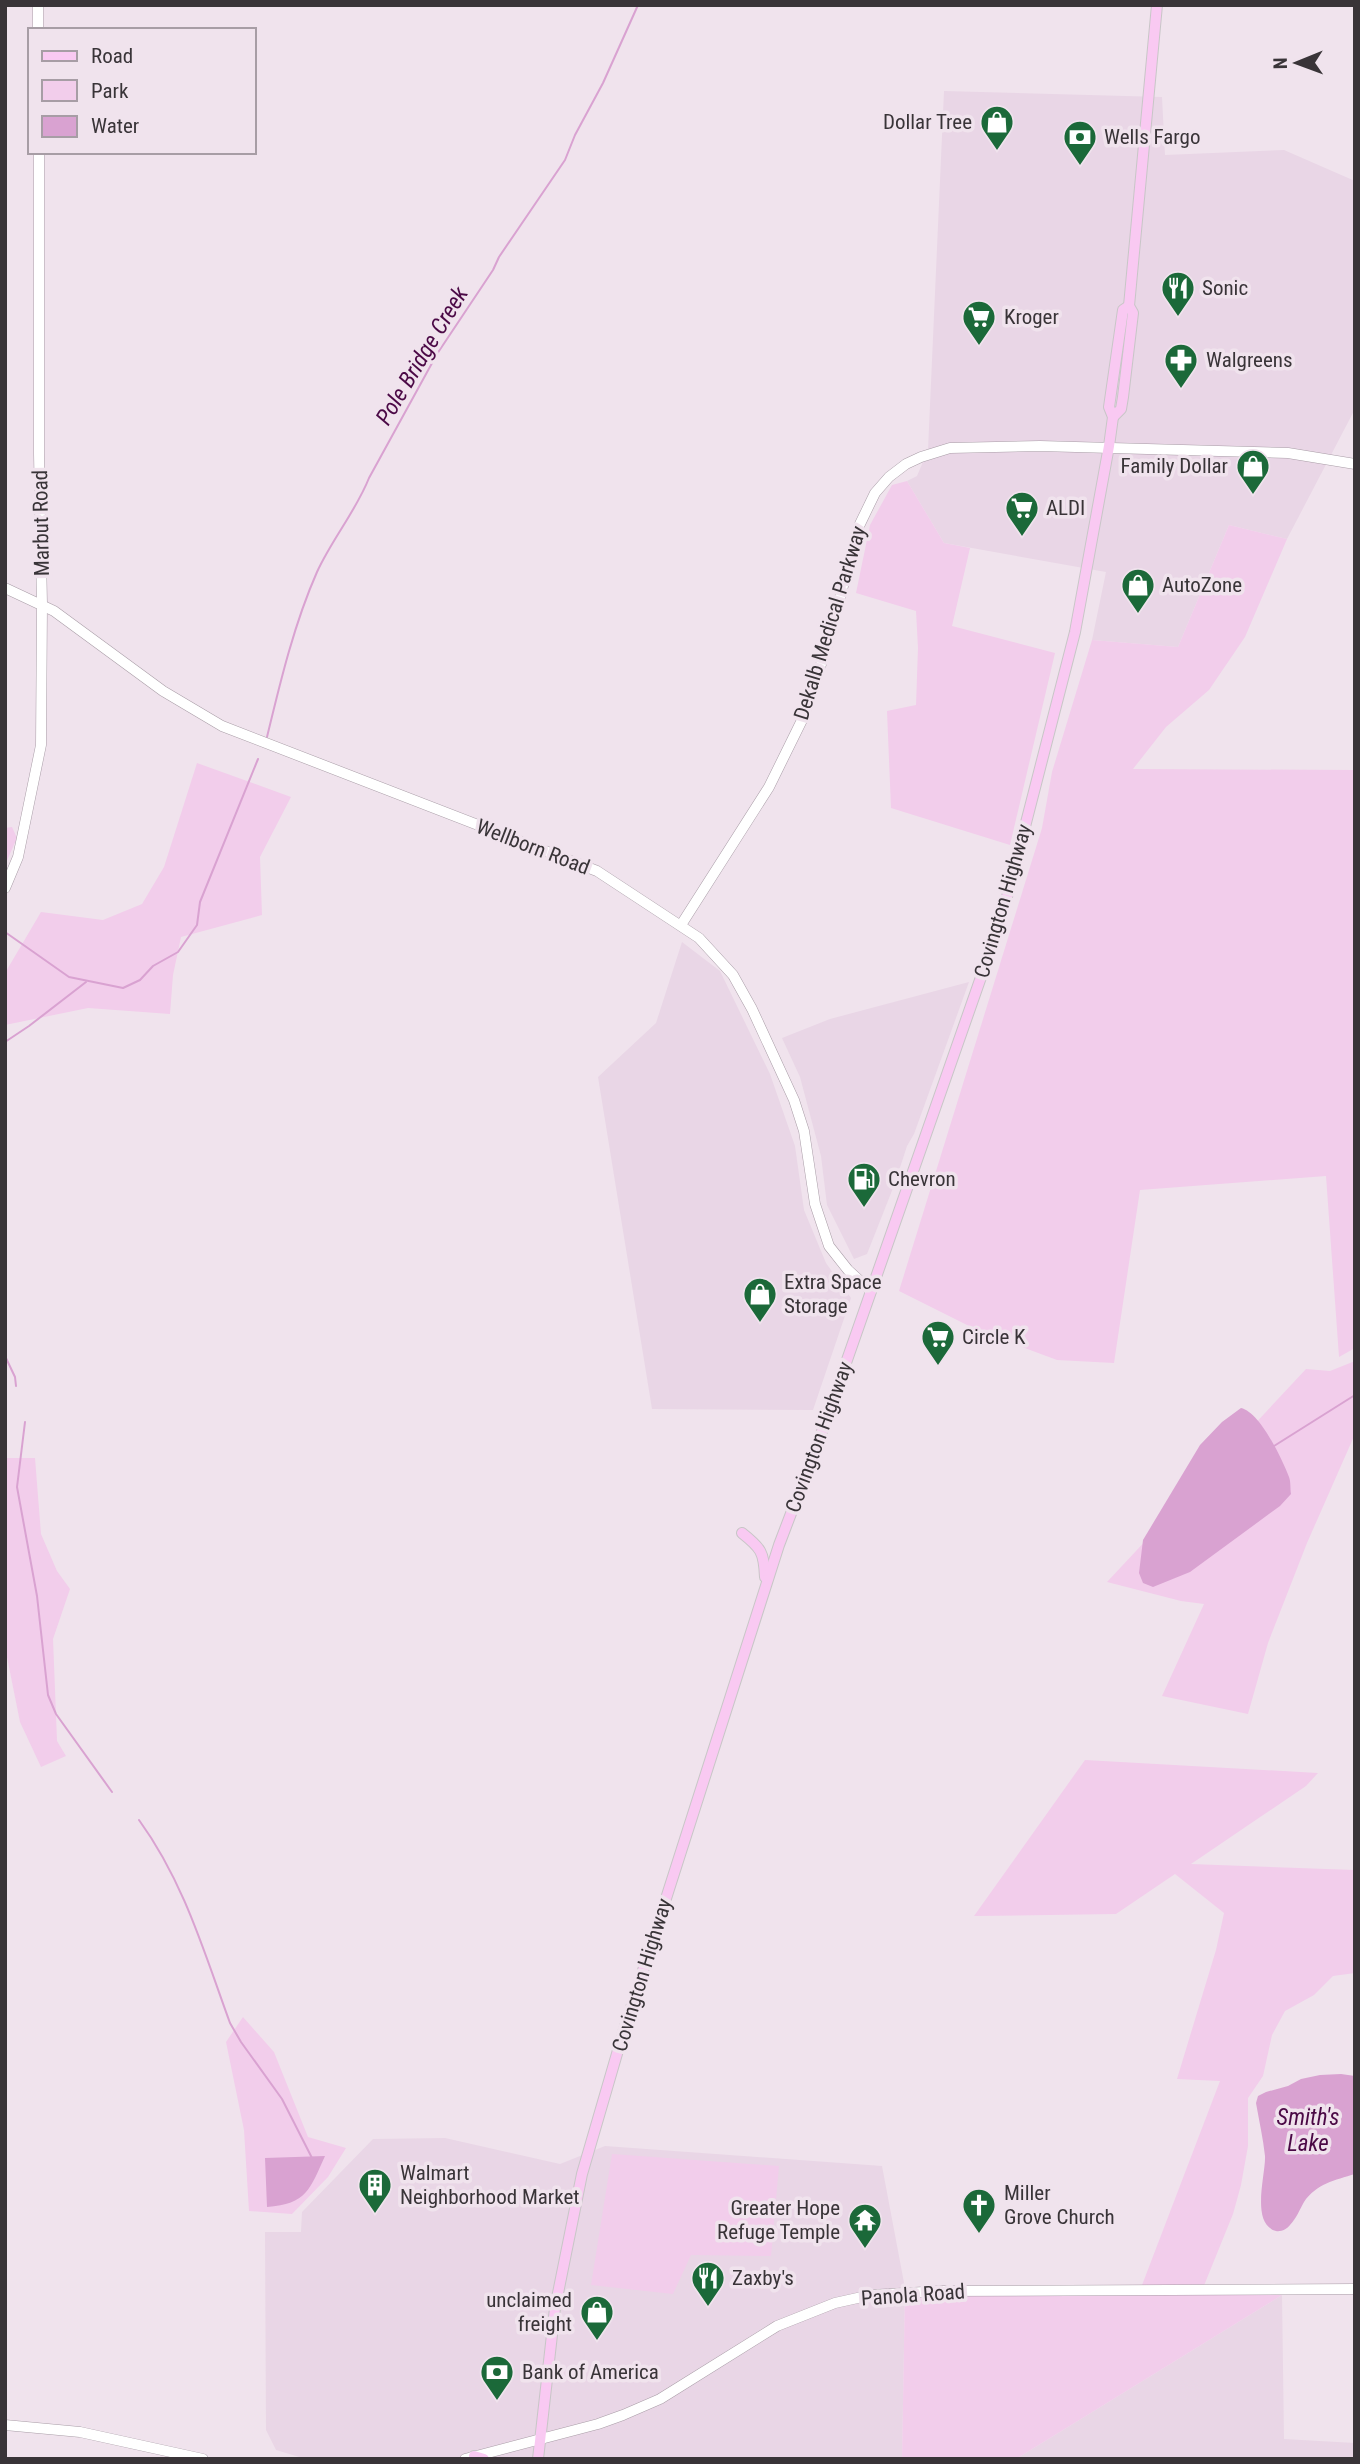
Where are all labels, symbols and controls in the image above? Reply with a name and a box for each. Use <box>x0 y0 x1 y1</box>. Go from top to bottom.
legend <box>28 28 256 154</box>
north arrow <box>1262 28 1332 98</box>
text: Road <box>91 44 133 68</box>
text: N <box>1269 57 1292 69</box>
text: Park <box>91 79 129 103</box>
shop icon: Dollar Tree <box>978 103 1016 152</box>
place label: Dollar Tree <box>883 110 972 134</box>
text: Water <box>91 114 139 138</box>
bank icon: Wells Fargo <box>1061 118 1099 167</box>
place label: Wells Fargo <box>1104 125 1200 149</box>
restaurant icon: Sonic <box>1159 269 1197 318</box>
place label: Sonic <box>1202 276 1248 300</box>
water label: Pole Bridge Creek <box>370 281 474 430</box>
supermarket icon: Kroger <box>960 298 998 347</box>
place label: Kroger <box>1004 305 1059 329</box>
pharmacy icon: Walgreens <box>1162 341 1200 390</box>
place label: Walgreens <box>1206 348 1293 372</box>
shop icon: Family Dollar <box>1234 447 1272 496</box>
place label: Family Dollar <box>1121 454 1228 478</box>
street label: Marbut Road <box>28 470 54 576</box>
supermarket icon: ALDI <box>1003 489 1041 538</box>
place label: ALDI <box>1046 496 1085 520</box>
street label: Dekalb Medical Parkway <box>789 523 871 723</box>
shop icon: AutoZone <box>1119 566 1157 615</box>
place label: AutoZone <box>1162 573 1242 597</box>
street label: Wellborn Road <box>473 814 593 880</box>
street label: Covington Highway <box>970 821 1036 981</box>
fuel station icon: Chevron <box>845 1160 883 1209</box>
place label: Chevron <box>888 1167 956 1191</box>
place label: Extra Space Storage <box>784 1270 882 1318</box>
shop icon: Extra Space Storage <box>741 1275 779 1324</box>
supermarket icon: Circle K <box>919 1318 957 1367</box>
place label: Circle K <box>962 1325 1026 1349</box>
street label: Covington Highway <box>781 1358 858 1516</box>
street label: Covington Highway <box>607 1895 677 2054</box>
water label: Smith's Lake <box>1277 2104 1339 2157</box>
place label: Walmart Neighborhood Market <box>400 2161 580 2209</box>
building icon: Walmart Neighborhood Market <box>356 2166 394 2215</box>
place label: Miller Grove Church <box>1004 2181 1115 2229</box>
church icon: Miller Grove Church <box>960 2186 998 2235</box>
place label: Greater Hope Refuge Temple <box>717 2196 840 2244</box>
temple icon: Greater Hope Refuge Temple <box>846 2201 884 2250</box>
restaurant icon: Zaxby's <box>689 2259 727 2308</box>
place label: Zaxby's <box>732 2266 794 2290</box>
street label: Panola Road <box>860 2279 966 2311</box>
place label: unclaimed freight <box>486 2288 572 2336</box>
shop icon: unclaimed freight <box>578 2293 616 2342</box>
bank icon: Bank of America <box>478 2353 516 2402</box>
place label: Bank of America <box>522 2360 659 2384</box>

